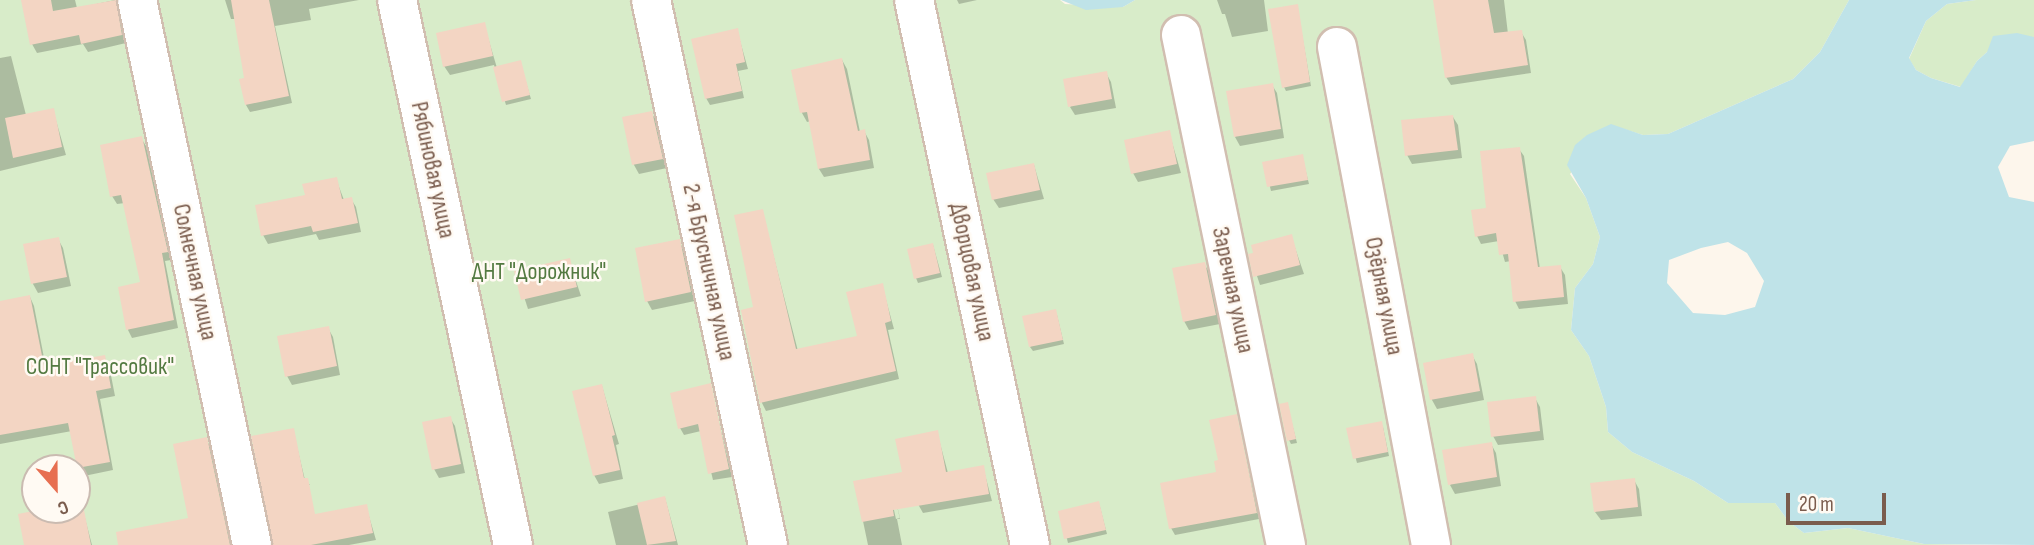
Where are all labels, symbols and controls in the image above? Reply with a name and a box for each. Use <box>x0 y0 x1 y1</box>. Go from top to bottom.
street label: Рябиновая улица <box>404 99 462 241</box>
street label: 2-я Брусничная улица <box>676 181 742 363</box>
street label: Дворцовая улица <box>943 200 1001 344</box>
street label: Солнечная улица <box>167 201 223 343</box>
street label: Заречная улица <box>1206 224 1260 356</box>
street label: Озёрная улица <box>1358 235 1410 357</box>
park label: ДНТ "Дорожник" <box>472 258 606 286</box>
park label: СОНТ "Трассовик" <box>26 353 174 381</box>
north arrow <box>21 454 91 524</box>
scale bar <box>1789 478 1889 522</box>
text: 20 m <box>1799 492 1834 517</box>
text: С <box>54 495 72 520</box>

